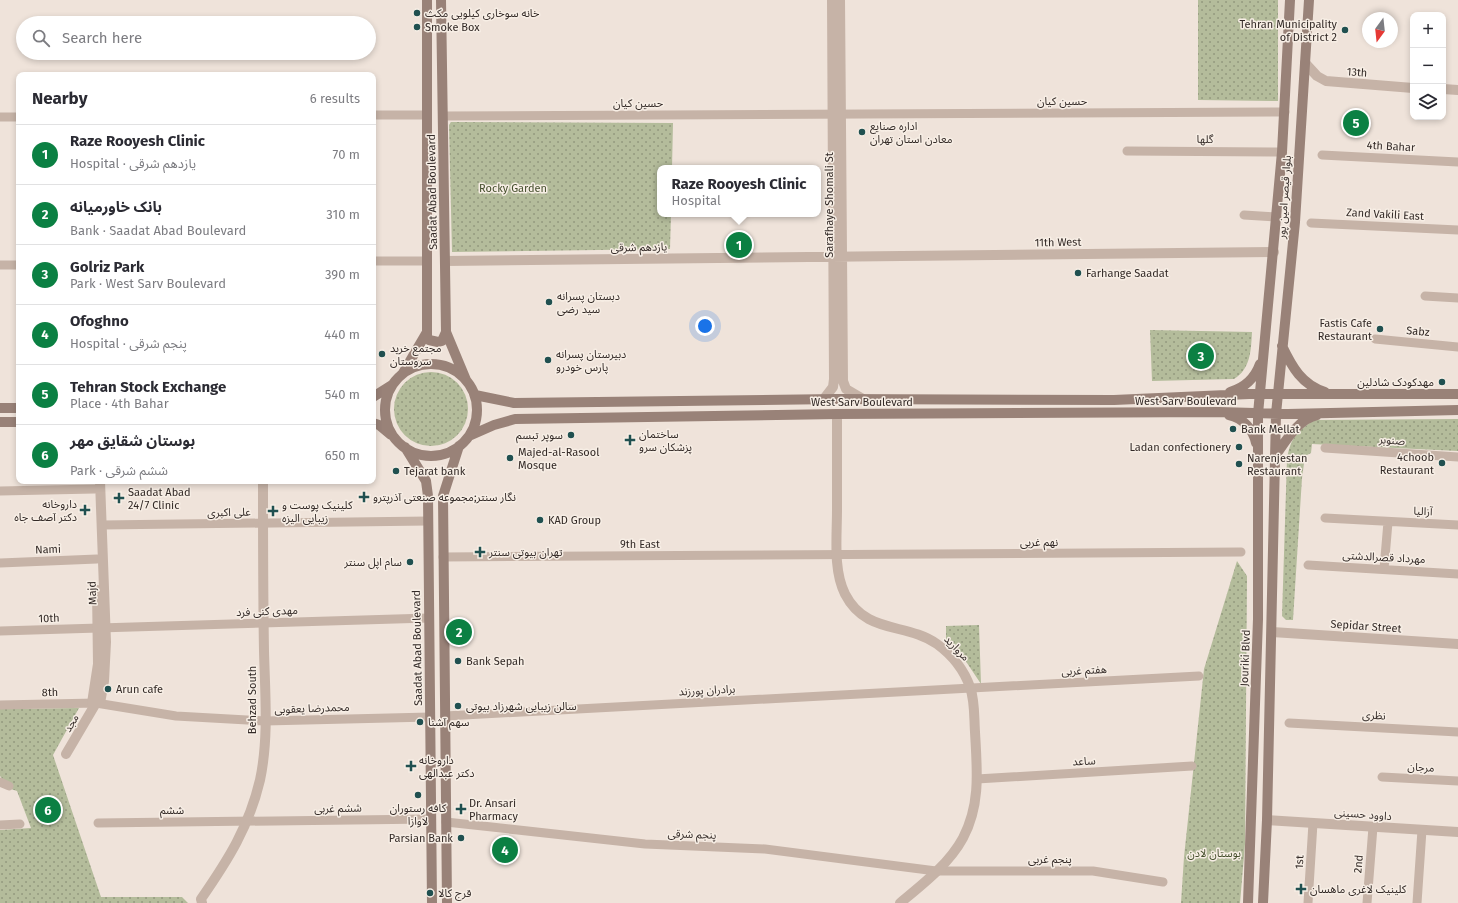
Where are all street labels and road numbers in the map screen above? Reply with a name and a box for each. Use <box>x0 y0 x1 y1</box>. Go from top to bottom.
street label: 13th <box>1346 65 1368 80</box>
street label: حسین کیان <box>1037 95 1088 108</box>
street label: حسین کیان <box>613 97 664 110</box>
street label: گلها <box>1197 133 1214 146</box>
street label: Saadat Abad Boulevard <box>425 134 440 250</box>
street label: 4th Bahar <box>1366 139 1416 154</box>
street label: Sarafhaye Shomali St <box>823 152 836 258</box>
street label: بلوار قیصر امین پور <box>1275 155 1295 240</box>
street label: Zand Vakili East <box>1346 206 1424 223</box>
street label: 11th West <box>1035 236 1082 249</box>
street label: یازدهم شرقی <box>611 241 667 256</box>
street label: Sabz <box>1406 324 1430 339</box>
street label: West Sarv Boulevard <box>1135 395 1237 408</box>
street label: West Sarv Boulevard <box>811 396 913 409</box>
street label: صنوبر <box>1377 433 1406 448</box>
street label: آزالیا <box>1413 505 1434 519</box>
street label: علی اکبری <box>207 506 251 519</box>
street label: نهم غربی <box>1020 536 1058 551</box>
street label: 9th East <box>620 538 660 551</box>
street label: Nami <box>35 543 61 556</box>
street label: مهرداد قصرالدشتی <box>1342 549 1426 566</box>
street label: Majd <box>86 581 99 605</box>
street label: Saadat Abad Boulevard <box>410 590 425 706</box>
street label: مهدی کنی فرد <box>236 604 298 619</box>
street label: 10th <box>38 612 60 625</box>
street label: Sepidar Street <box>1330 618 1402 635</box>
street label: Jouriki Blvd <box>1238 629 1253 687</box>
street label: مروارید <box>941 633 972 664</box>
street label: هفتم غربی <box>1061 663 1107 680</box>
street label: Behzad South <box>246 666 259 734</box>
street label: برادران پورزند <box>678 683 736 700</box>
street label: 8th <box>42 686 58 699</box>
street label: محمدرضا یعقوبی <box>274 701 350 716</box>
street label: نظری <box>1362 708 1386 723</box>
street label: مجد <box>61 712 82 735</box>
street label: ساعد <box>1072 754 1096 769</box>
street label: مرجان <box>1407 760 1435 775</box>
street label: ششم غربی <box>314 802 362 817</box>
street label: ششم <box>160 804 184 819</box>
street label: داوود حسینی <box>1334 806 1392 823</box>
street label: پنجم شرقی <box>667 827 717 844</box>
street label: پنجم غربی <box>1028 853 1072 868</box>
street label: 2nd <box>1351 854 1366 874</box>
street label: 1st <box>1293 855 1306 869</box>

